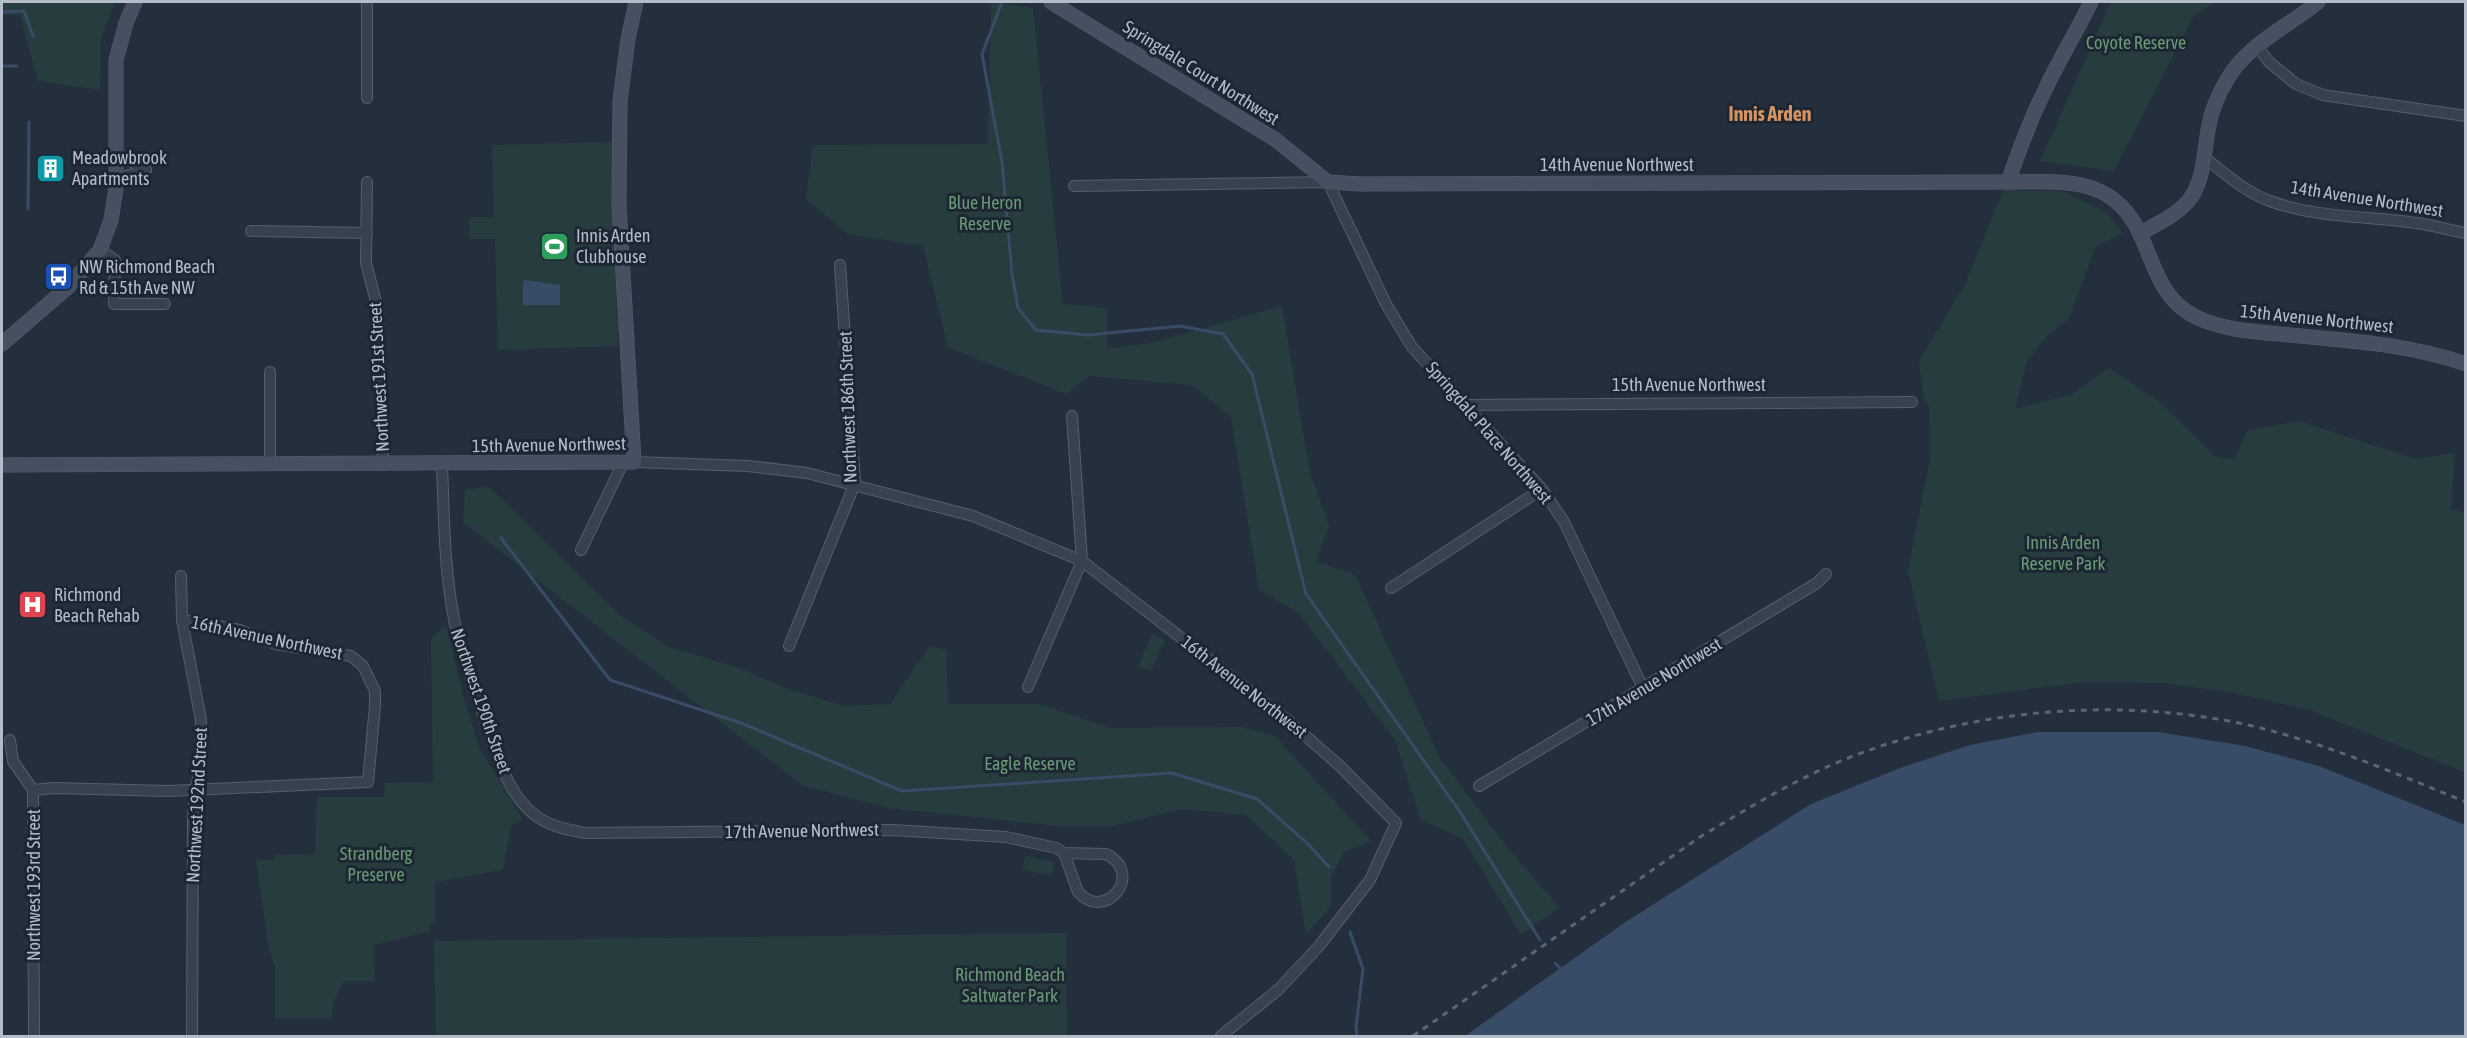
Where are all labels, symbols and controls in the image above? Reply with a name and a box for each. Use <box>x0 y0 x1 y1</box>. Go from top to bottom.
street label: Springdale Court Northwest <box>1119 16 1283 129</box>
park label: Coyote Reserve <box>2086 32 2186 53</box>
district label: Innis Arden <box>1729 102 1811 125</box>
place label: Meadowbrook Apartments <box>72 147 167 189</box>
building icon: Meadowbrook Apartments <box>35 152 67 184</box>
street label: 14th Avenue Northwest <box>1540 154 1694 175</box>
street label: 14th Avenue Northwest <box>2289 176 2445 221</box>
park label: Blue Heron Reserve <box>948 192 1022 234</box>
place label: Innis Arden Clubhouse <box>576 225 651 267</box>
sports icon: Innis Arden Clubhouse <box>539 230 571 262</box>
place label: NW Richmond Beach Rd & 15th Ave NW <box>79 256 215 298</box>
bus stop icon: NW Richmond Beach Rd & 15th Ave NW <box>42 261 74 293</box>
street label: 15th Avenue Northwest <box>2239 300 2395 337</box>
street label: Northwest 191st Street <box>364 302 393 452</box>
street label: Northwest 186th Street <box>834 331 861 483</box>
street label: Springdale Place Northwest <box>1422 357 1557 508</box>
street label: 15th Avenue Northwest <box>1612 374 1766 395</box>
street label: 15th Avenue Northwest <box>472 433 626 456</box>
park label: Innis Arden Reserve Park <box>2021 532 2106 574</box>
place label: Richmond Beach Rehab <box>54 584 140 626</box>
hospital icon: Richmond Beach Rehab <box>17 589 49 621</box>
street label: 16th Avenue Northwest <box>190 611 345 664</box>
street label: Northwest 190th Street <box>447 626 516 776</box>
street label: 16th Avenue Northwest <box>1177 631 1311 742</box>
street label: 17th Avenue Northwest <box>1582 633 1725 730</box>
street label: Northwest 192nd Street <box>182 727 211 883</box>
park label: Eagle Reserve <box>984 753 1076 774</box>
street label: Northwest 193rd Street <box>23 809 44 961</box>
street label: 17th Avenue Northwest <box>725 819 879 842</box>
park label: Strandberg Preserve <box>340 843 413 885</box>
park label: Richmond Beach Saltwater Park <box>955 964 1065 1006</box>

